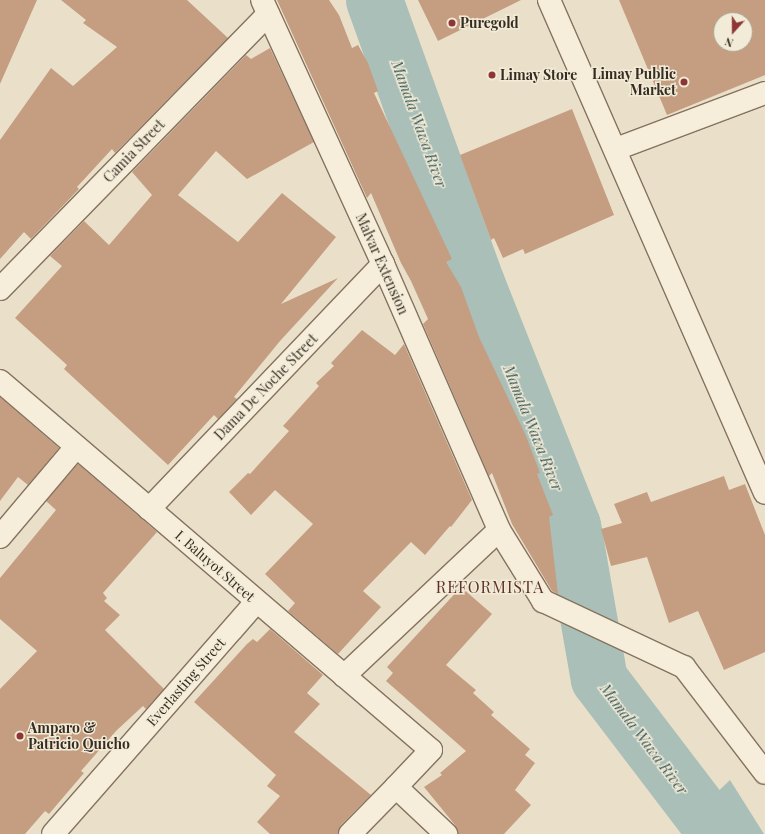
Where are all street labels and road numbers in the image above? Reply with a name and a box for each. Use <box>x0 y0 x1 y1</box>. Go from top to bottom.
street label: Camia Street <box>100 116 168 186</box>
street label: Malvar Extension <box>352 211 412 317</box>
street label: Dama De Noche Street <box>211 330 321 444</box>
street label: I. Baluyot Street <box>172 527 258 605</box>
street label: Everlasting Street <box>143 635 229 729</box>

